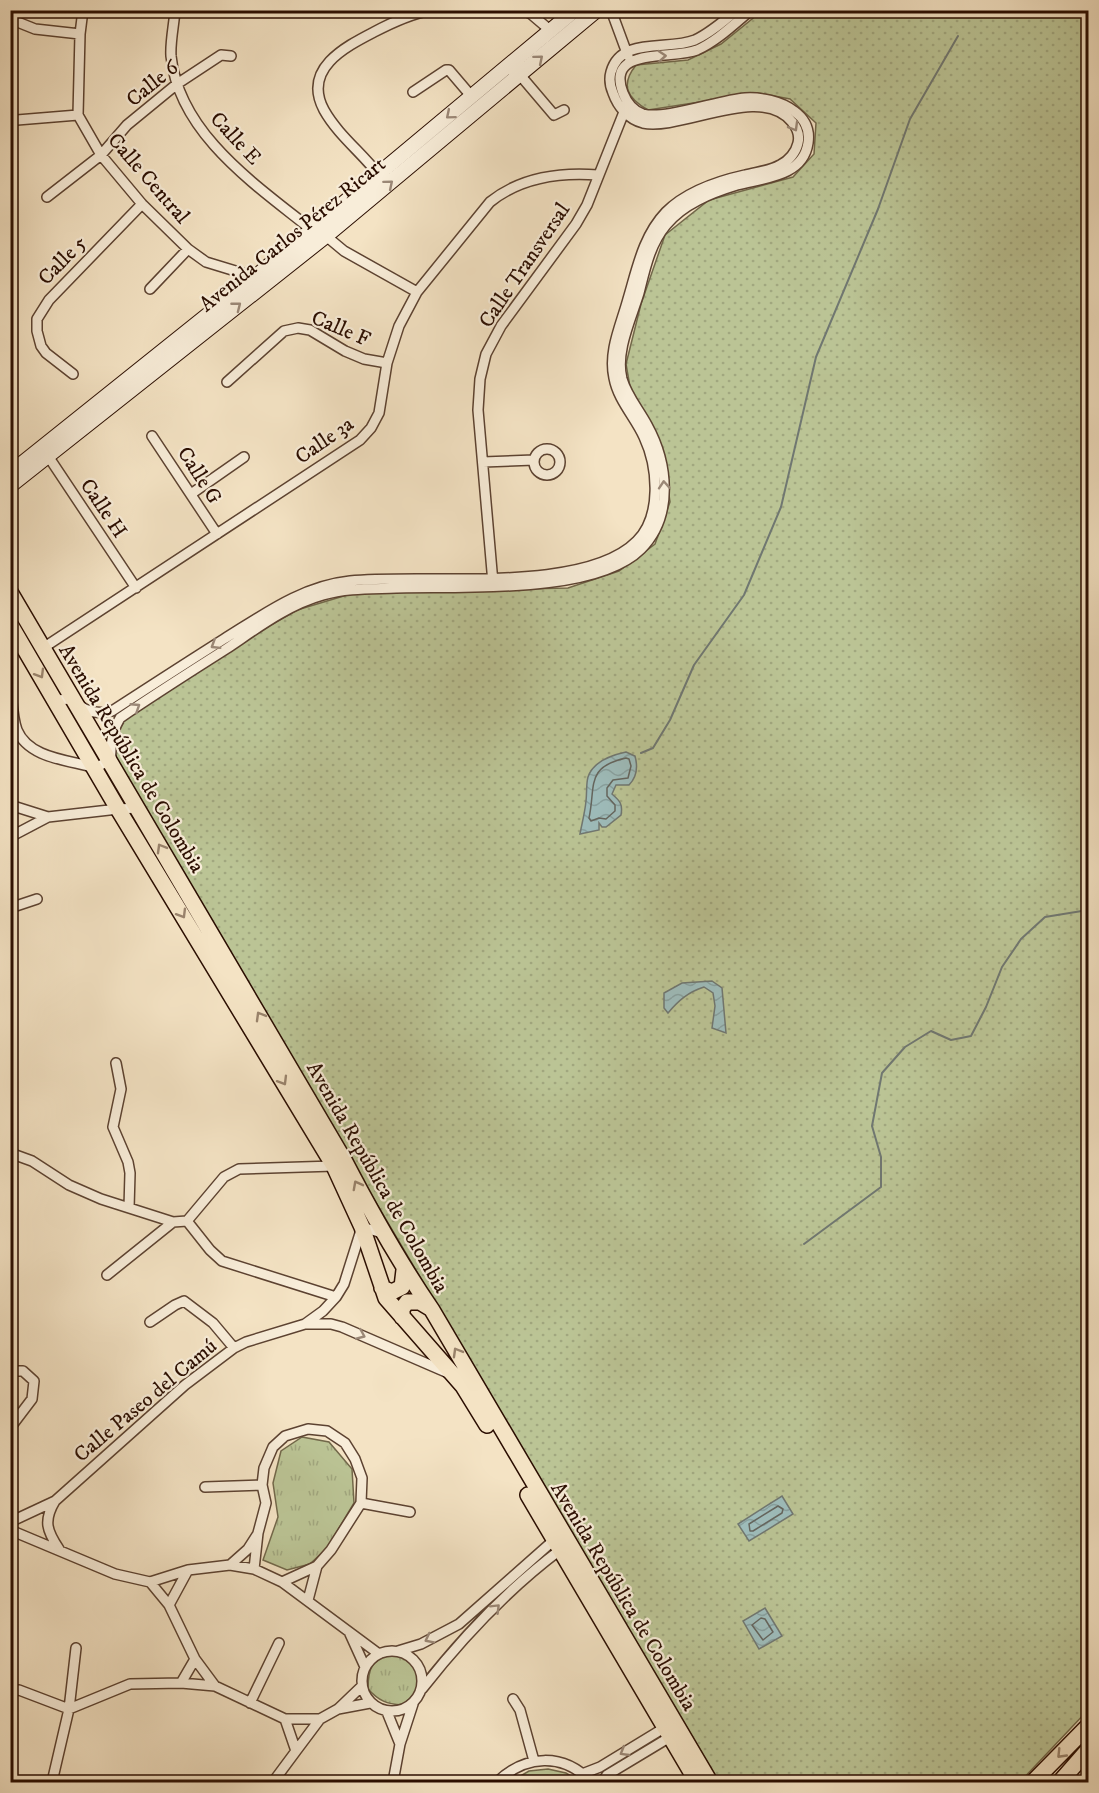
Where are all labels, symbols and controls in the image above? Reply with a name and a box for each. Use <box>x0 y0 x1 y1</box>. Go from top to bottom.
one-way arrow <box>658 50 667 63</box>
street label: Calle 6 <box>121 54 185 113</box>
one-way arrow <box>532 55 543 66</box>
street label: Calle E <box>204 107 267 171</box>
one-way arrow <box>446 108 457 119</box>
one-way arrow <box>786 121 798 131</box>
street label: Calle Central <box>102 128 195 230</box>
street label: Avenida Carlos Pérez Ricart <box>194 151 391 318</box>
one-way arrow <box>382 180 393 191</box>
street label: Calle Transversal <box>474 198 577 333</box>
street label: Calle 5 <box>33 230 93 291</box>
one-way arrow <box>231 303 242 314</box>
street label: Calle F <box>307 305 374 353</box>
street label: Calle 3a <box>290 411 359 470</box>
street label: Calle G <box>171 442 227 509</box>
street label: Calle H <box>74 474 132 543</box>
one-way arrow <box>657 481 670 490</box>
one-way arrow <box>211 637 221 649</box>
street label: Avenida República de Colombia <box>52 639 210 878</box>
one-way arrow <box>32 668 44 678</box>
one-way arrow <box>130 703 140 715</box>
one-way arrow <box>157 844 168 854</box>
one-way arrow <box>175 908 186 918</box>
one-way arrow <box>255 1012 267 1022</box>
street label: Avenida República de Colombia <box>300 1057 454 1298</box>
one-way arrow <box>275 1075 287 1085</box>
one-way arrow <box>353 1181 364 1191</box>
one-way arrow <box>355 1328 366 1340</box>
street label: Calle Paseo del Camú <box>69 1333 223 1468</box>
one-way arrow <box>452 1348 464 1358</box>
street label: Avenida República de Colombia <box>544 1477 702 1716</box>
one-way arrow <box>488 1604 499 1615</box>
one-way arrow <box>425 1632 436 1643</box>
one-way arrow <box>620 1745 630 1757</box>
one-way arrow <box>1057 1748 1068 1758</box>

